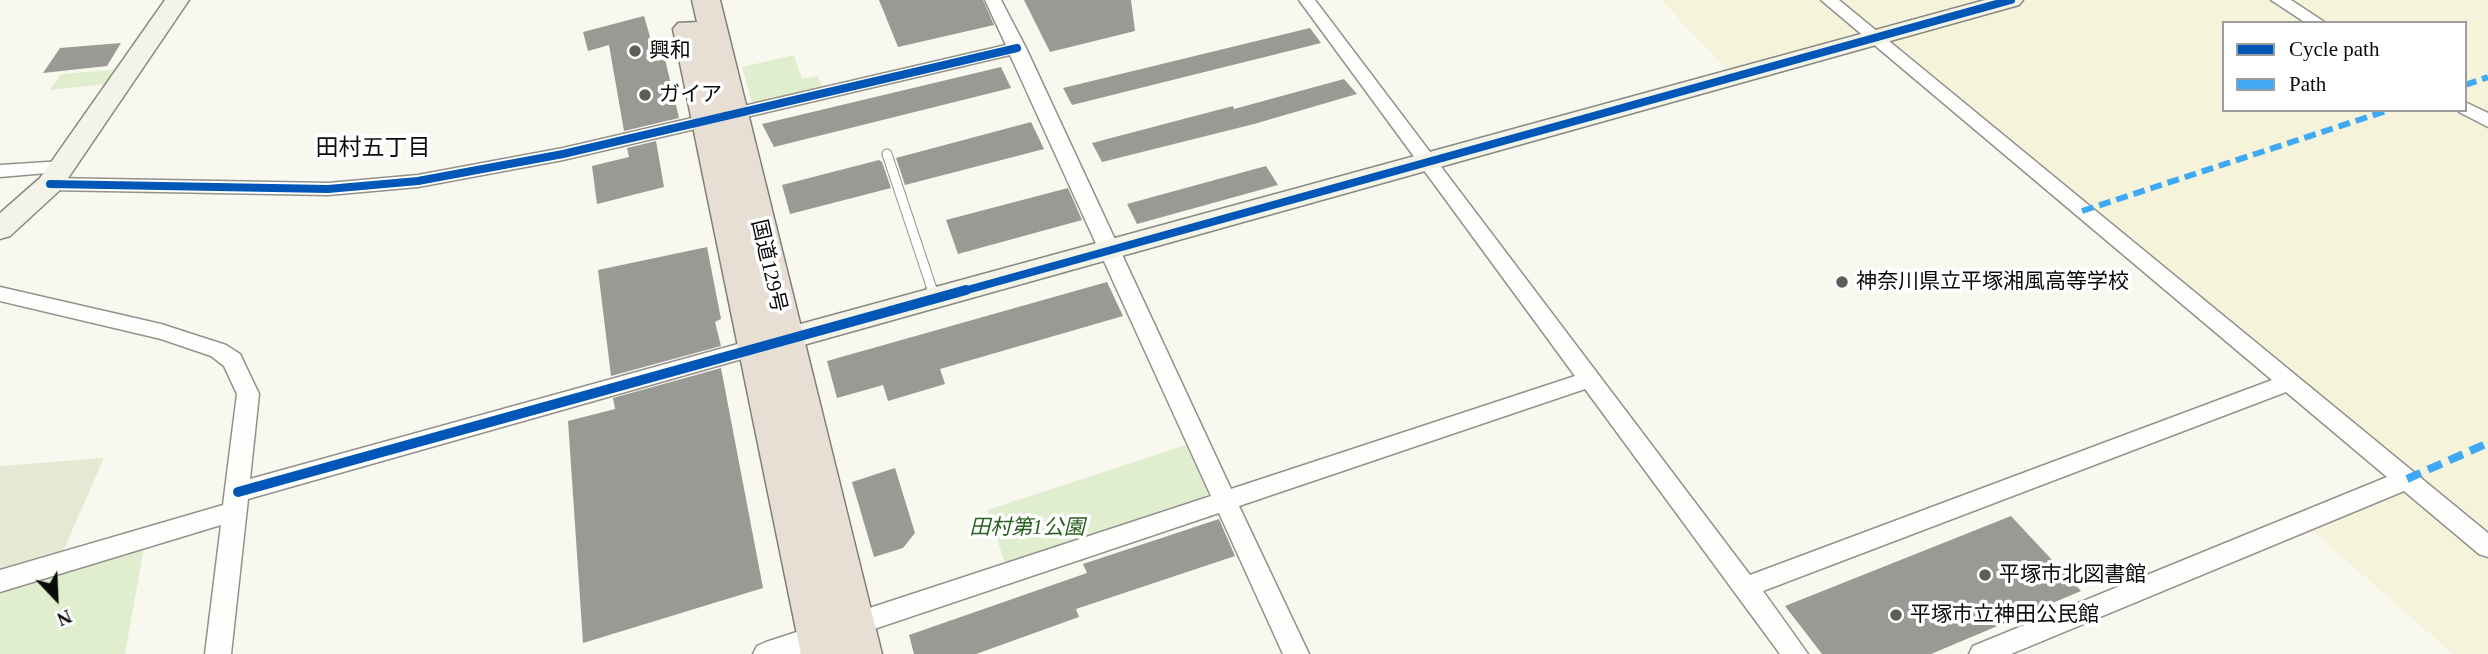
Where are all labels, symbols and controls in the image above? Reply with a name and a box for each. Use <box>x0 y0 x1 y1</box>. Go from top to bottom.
legend <box>2222 21 2467 112</box>
text: Cycle path <box>2289 37 2379 61</box>
place label: 興和 <box>649 38 691 64</box>
marker: 興和 <box>627 43 643 59</box>
text: Path <box>2289 72 2326 96</box>
place label: ガイア <box>659 82 722 108</box>
marker: ガイア <box>637 87 653 103</box>
district label: 田村五丁目 <box>316 135 430 163</box>
street label: 国道129号 <box>745 217 791 315</box>
place label: 神奈川県立平塚湘風高等学校 <box>1856 269 2129 295</box>
marker: 神奈川県立平塚湘風高等学校 <box>1834 274 1850 290</box>
park label: 田村第1公園 <box>969 515 1085 541</box>
place label: 平塚市北図書館 <box>1999 562 2146 588</box>
north arrow <box>21 563 91 633</box>
marker: 平塚市北図書館 <box>1977 567 1993 583</box>
place label: 平塚市立神田公民館 <box>1910 602 2099 628</box>
text: N <box>54 605 75 630</box>
marker: 平塚市立神田公民館 <box>1888 607 1904 623</box>

